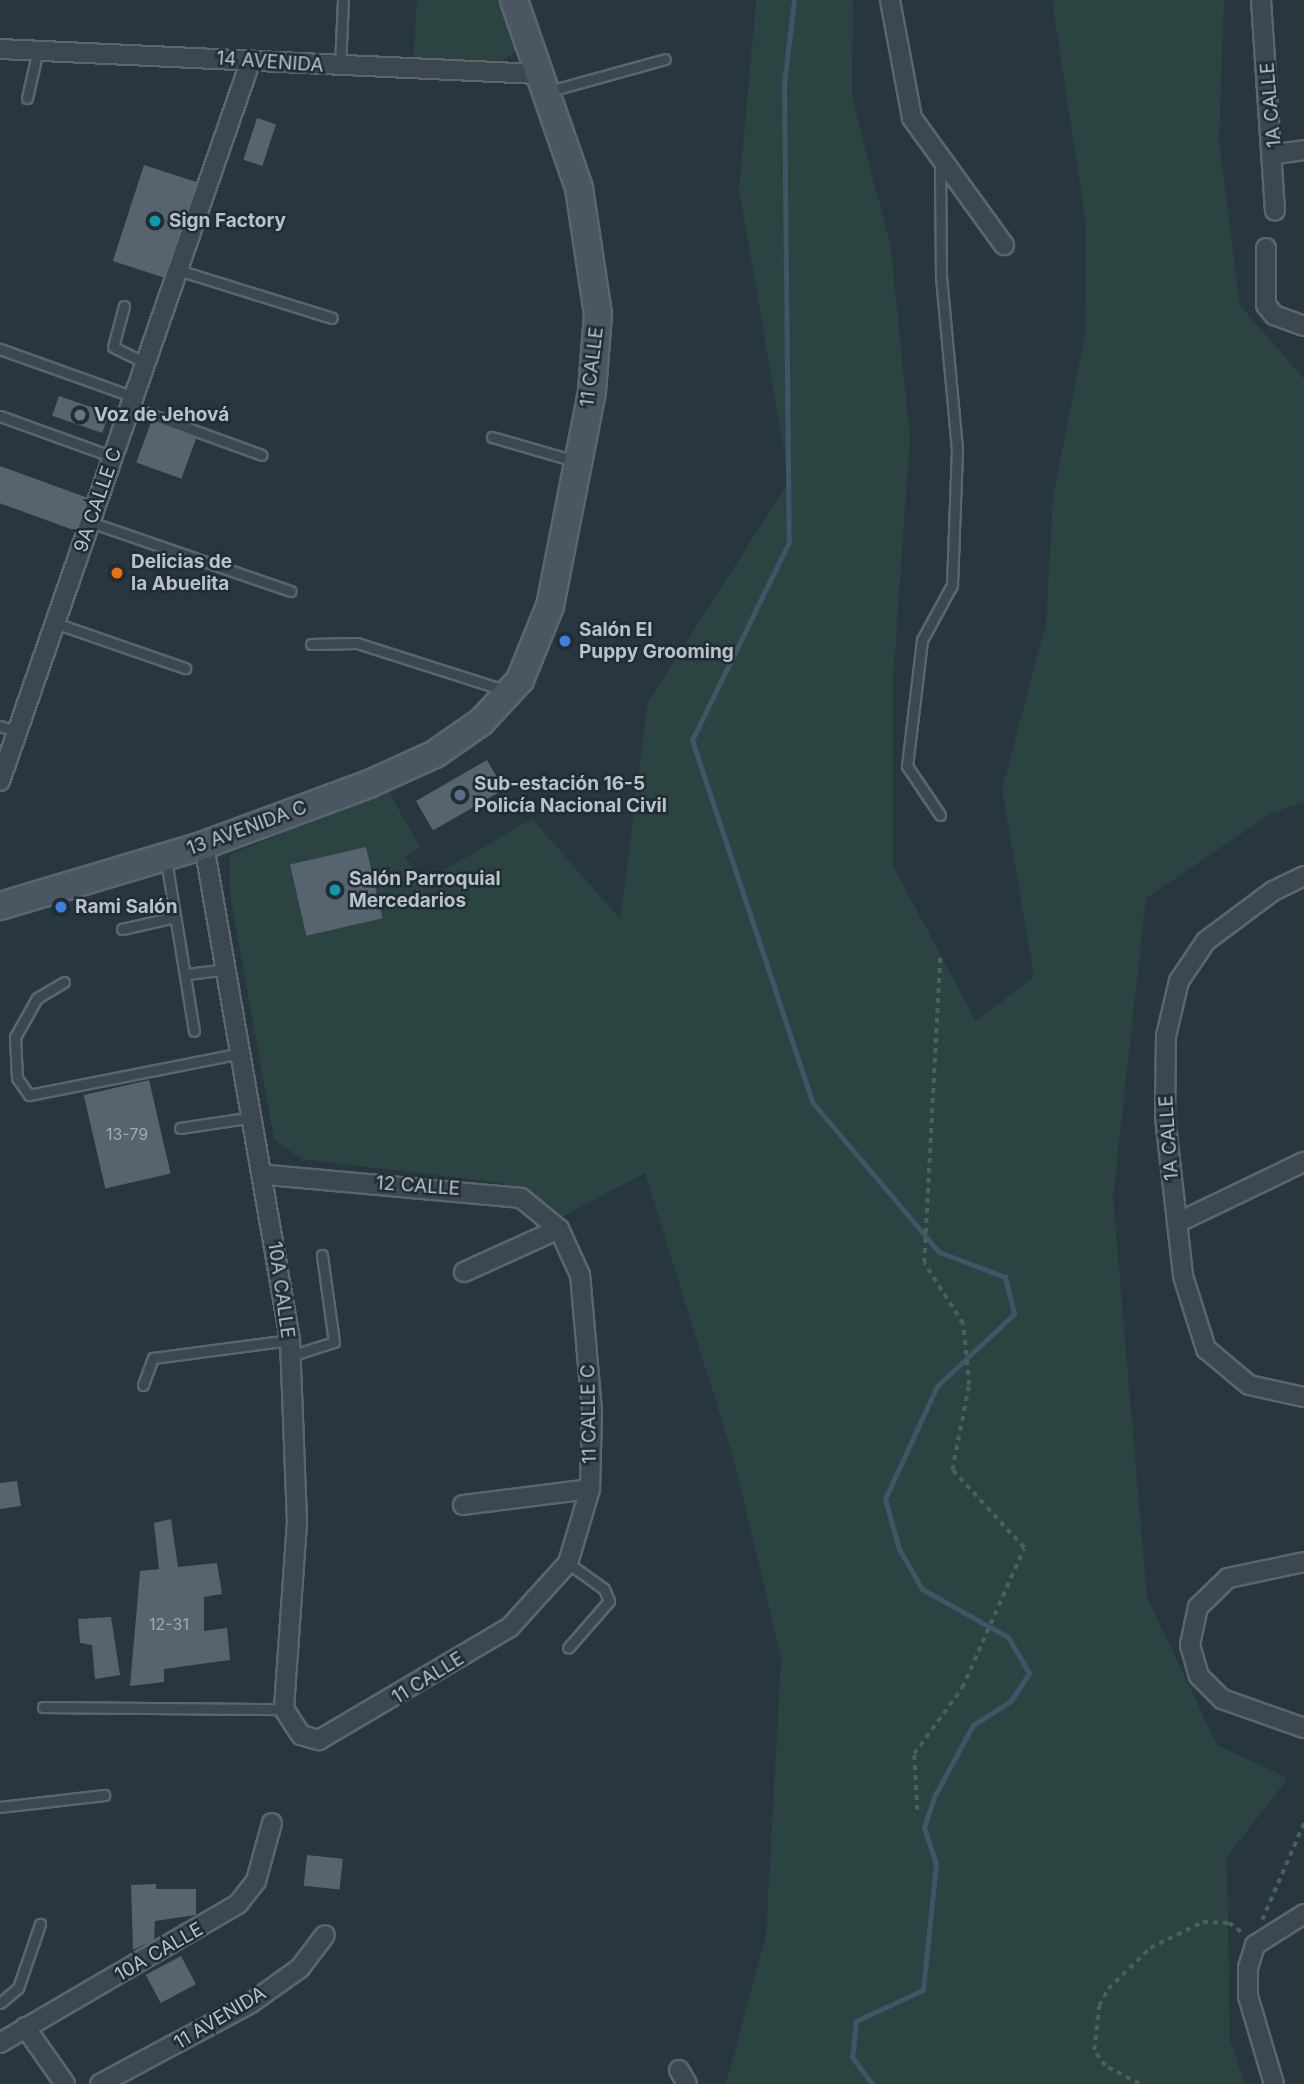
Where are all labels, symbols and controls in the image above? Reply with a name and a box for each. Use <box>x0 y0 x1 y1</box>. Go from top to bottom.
street label: 14 AVENIDA <box>216 47 324 77</box>
street label: 1A CALLE <box>1256 61 1286 149</box>
place label: Sign Factory <box>169 210 286 232</box>
marker: Sign Factory <box>147 213 163 229</box>
street label: 11 CALLE <box>576 326 608 408</box>
place label: Voz de Jehová <box>94 404 229 426</box>
marker: Voz de Jehová <box>72 407 88 423</box>
street label: 9A CALLE C <box>69 445 127 555</box>
place label: Delicias de la Abuelita <box>131 551 232 595</box>
marker: Delicias de la Abuelita <box>109 565 125 581</box>
place label: Salón El Puppy Grooming <box>579 619 734 663</box>
marker: Salón El Puppy Grooming <box>557 633 573 649</box>
place label: Sub-estación 16-5 Policía Nacional Civil <box>474 773 667 817</box>
marker: Sub-estación 16-5 Policía Nacional Civil <box>452 787 468 803</box>
street label: 13 AVENIDA C <box>184 796 310 860</box>
place label: Salón Parroquial Mercedarios <box>349 868 501 912</box>
marker: Salón Parroquial Mercedarios <box>327 882 343 898</box>
place label: Rami Salón <box>75 896 178 918</box>
marker: Rami Salón <box>53 899 69 915</box>
street label: 1A CALLE <box>1155 1094 1183 1182</box>
house number: 13-79 <box>106 1124 148 1144</box>
street label: 12 CALLE <box>375 1172 461 1200</box>
street label: 10A CALLE <box>263 1240 299 1340</box>
street label: 11 CALLE C <box>577 1364 601 1464</box>
house number: 12-31 <box>149 1614 189 1634</box>
street label: 11 CALLE <box>388 1647 468 1709</box>
street label: 10A CALLE <box>111 1918 207 1986</box>
street label: 11 AVENIDA <box>170 1982 270 2054</box>

